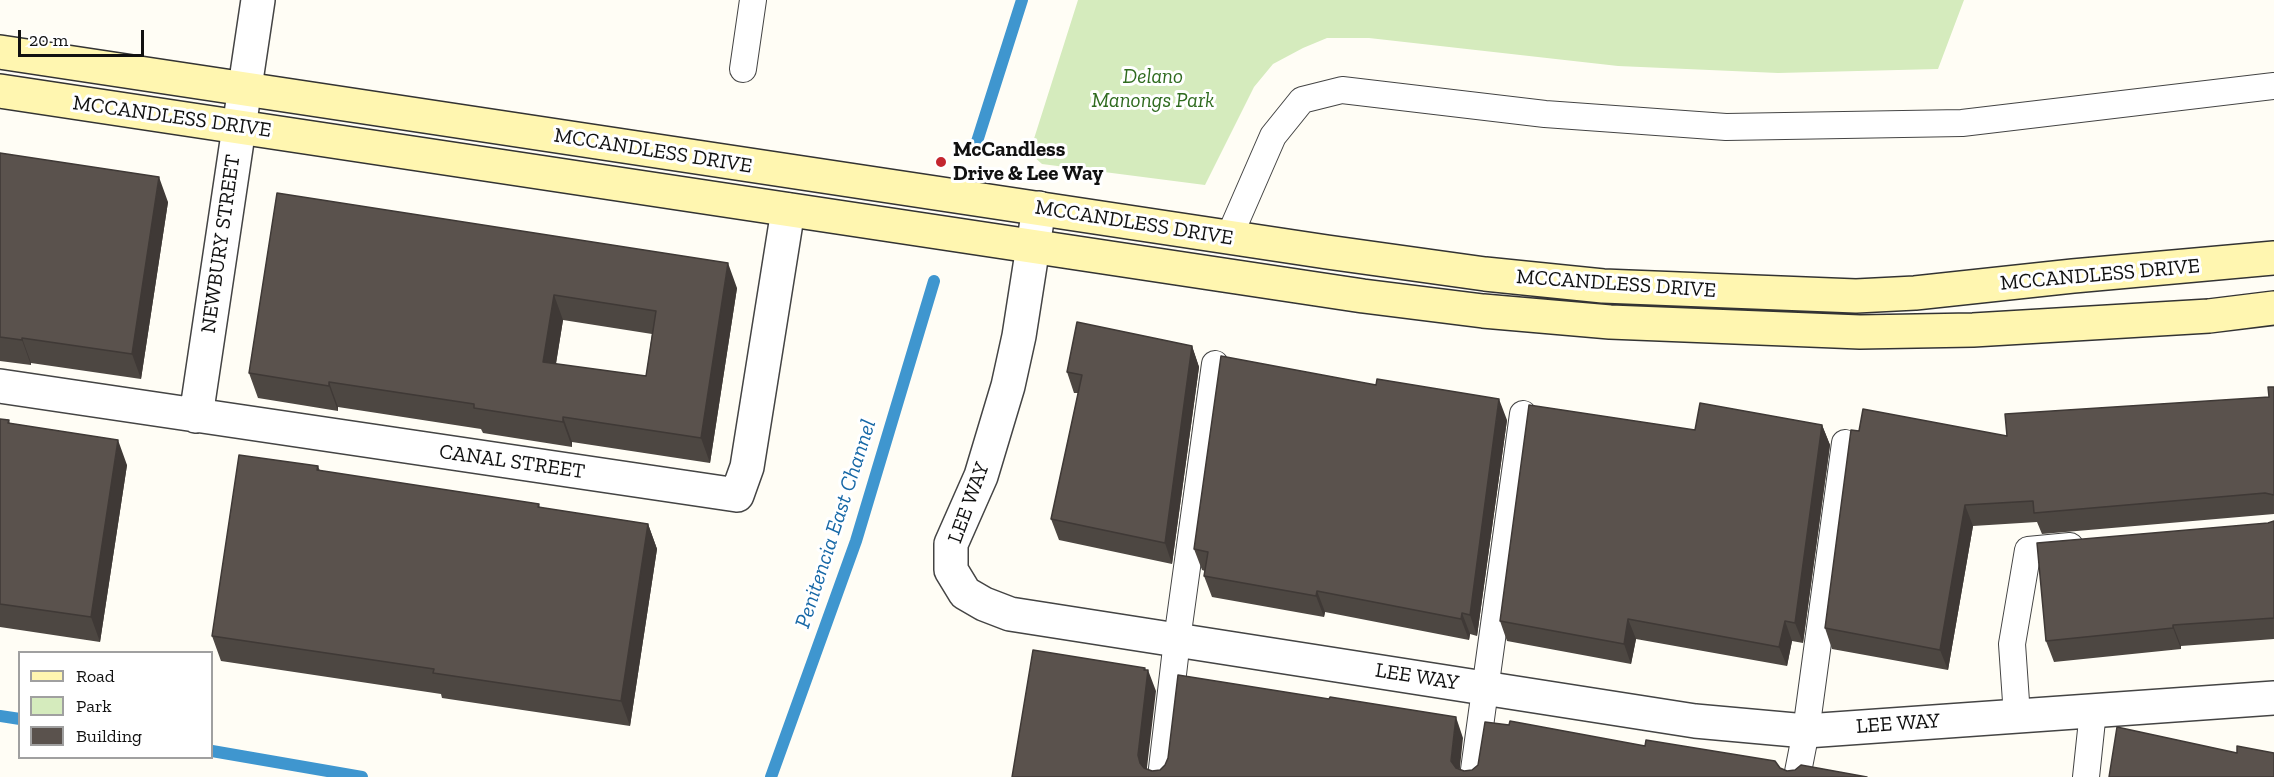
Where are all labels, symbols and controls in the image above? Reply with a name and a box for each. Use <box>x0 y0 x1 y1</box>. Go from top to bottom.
scale bar <box>21 18 147 56</box>
text: 20 m <box>29 29 68 51</box>
park label: Delano Manongs Park <box>1092 64 1214 114</box>
street label: MCCANDLESS DRIVE <box>71 91 273 143</box>
street label: MCCANDLESS DRIVE <box>552 123 754 179</box>
place label: McCandless Drive & Lee Way <box>953 137 1103 187</box>
street label: NEWBURY STREET <box>196 153 246 335</box>
marker: McCandless Drive & Lee Way <box>934 155 948 169</box>
street label: MCCANDLESS DRIVE <box>1033 195 1235 251</box>
street label: MCCANDLESS DRIVE <box>1999 254 2201 296</box>
street label: MCCANDLESS DRIVE <box>1515 264 1717 304</box>
water label: Penitencia East Channel <box>790 416 882 632</box>
street label: CANAL STREET <box>437 439 587 485</box>
street label: LEE WAY <box>943 459 995 547</box>
legend <box>18 651 213 759</box>
street label: LEE WAY <box>1373 658 1461 696</box>
text: Road <box>76 665 115 687</box>
text: Park <box>76 695 112 717</box>
street label: LEE WAY <box>1855 708 1941 740</box>
text: Building <box>76 725 142 747</box>

